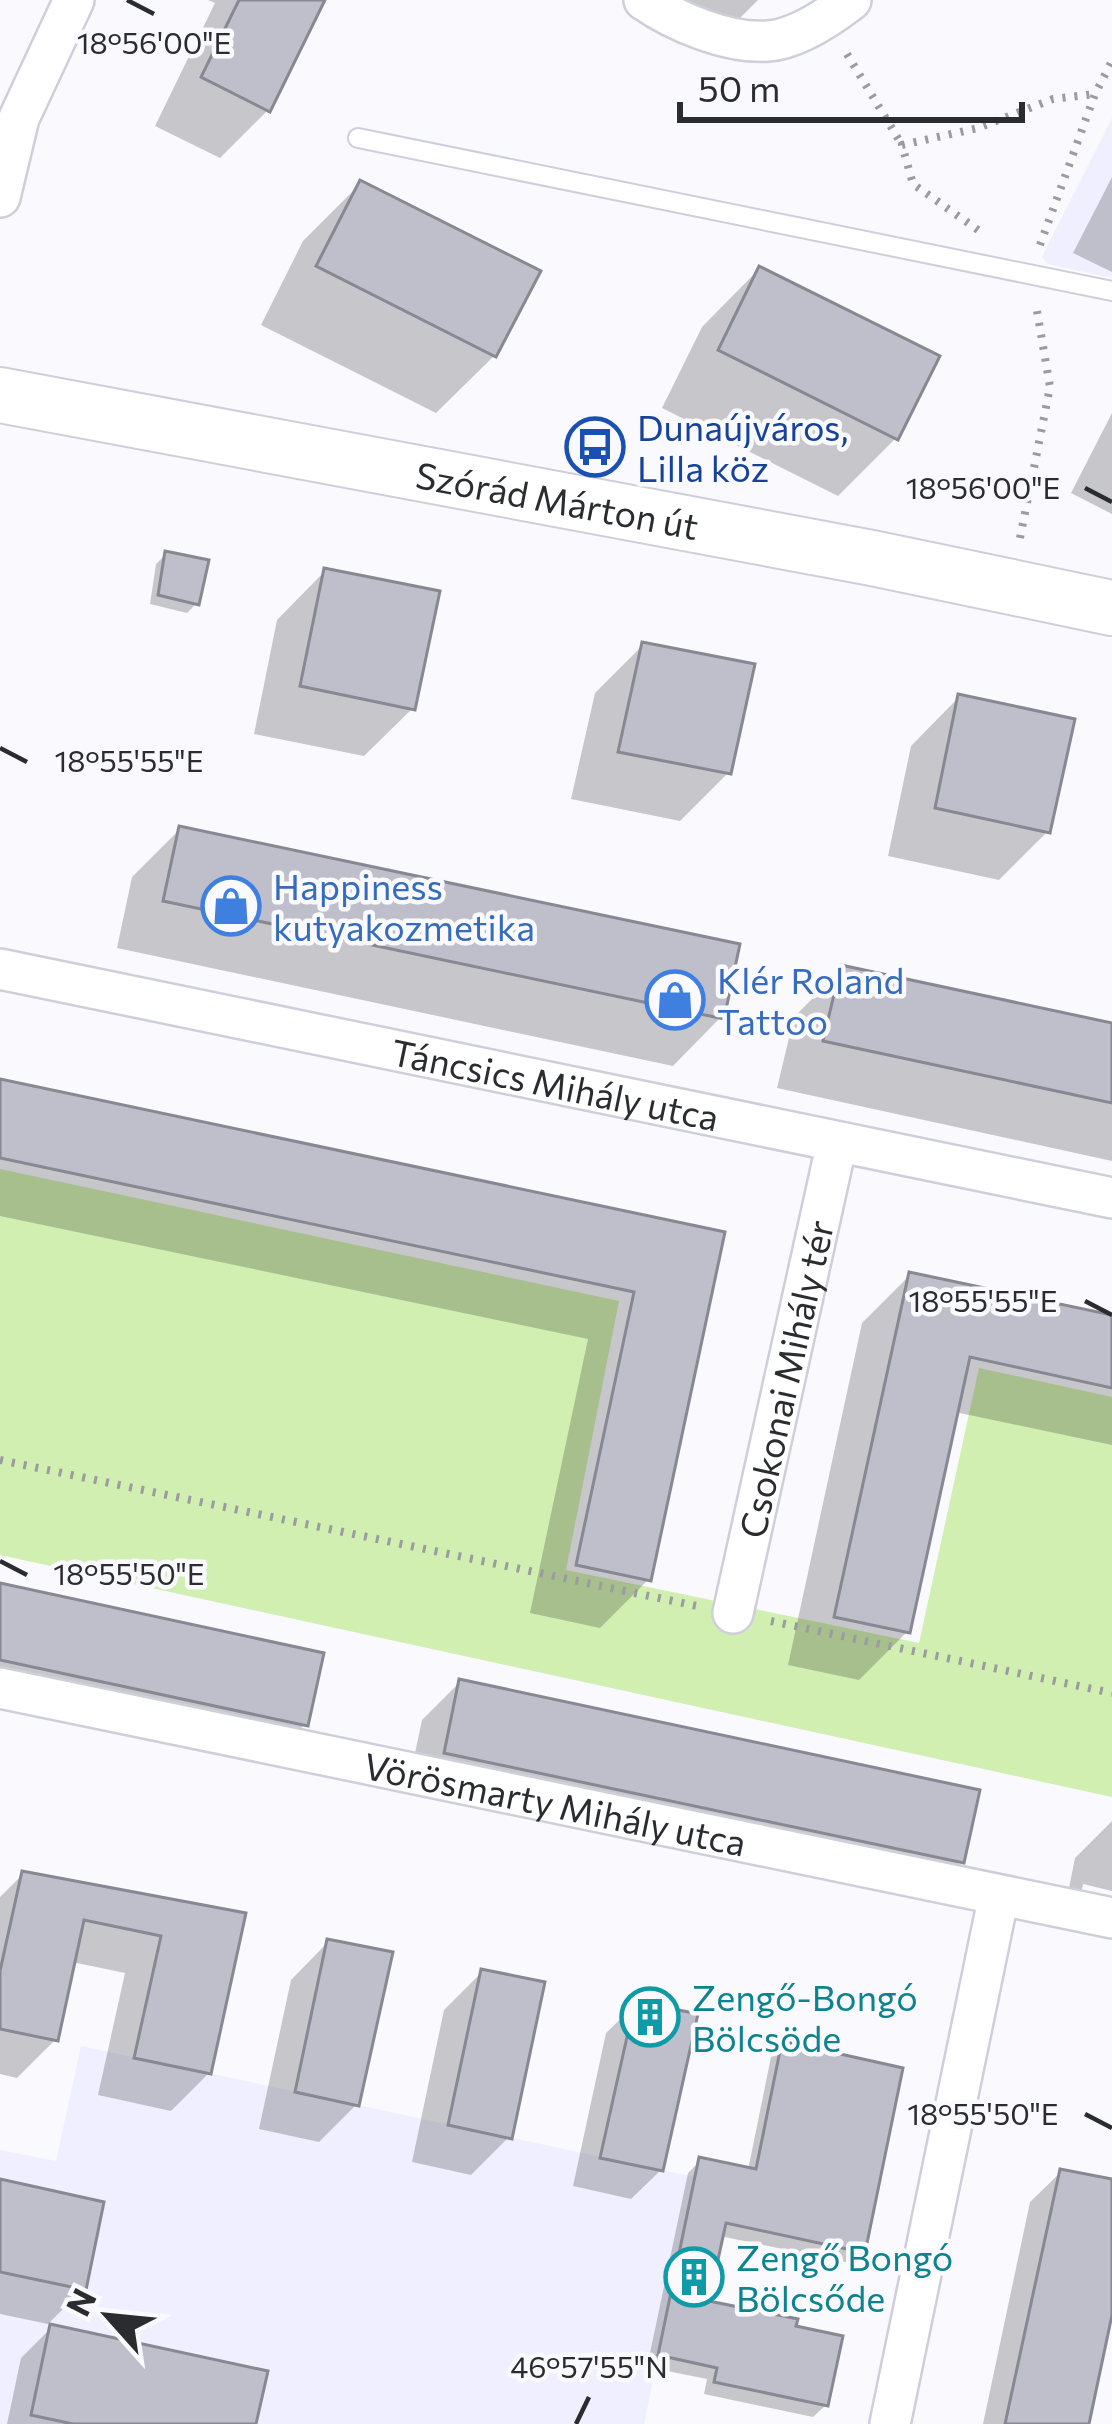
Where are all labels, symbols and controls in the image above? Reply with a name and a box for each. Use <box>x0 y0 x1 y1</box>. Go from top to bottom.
text: 18°56'00"E <box>77 23 231 60</box>
scale bar <box>680 48 1022 122</box>
text: 50 m <box>698 65 780 109</box>
place label: Dunaújváros, Lilla köz <box>637 404 848 489</box>
bus stop icon: Dunaújváros, Lilla köz <box>564 416 626 478</box>
street label: Szórád Márton út <box>412 451 702 547</box>
text: 18°56'00"E <box>906 468 1060 505</box>
text: 18°55'55"E <box>54 741 204 778</box>
place label: Happiness kutyakozmetika <box>273 863 535 948</box>
shop icon: Happiness kutyakozmetika <box>200 875 262 937</box>
place label: Klér Roland Tattoo <box>717 957 904 1042</box>
shop icon: Klér Roland Tattoo <box>644 969 706 1031</box>
street label: Táncsics Mihály utca <box>388 1028 723 1138</box>
street label: Csokonai Mihály tér <box>728 1216 841 1542</box>
text: 18°55'55"E <box>908 1281 1058 1318</box>
text: 18°55'50"E <box>53 1554 205 1591</box>
street label: Vörösmarty Mihály utca <box>360 1742 750 1864</box>
place label: Zengő-Bongó Bölcsöde <box>692 1974 918 2059</box>
building icon: Zengő-Bongó Bölcsöde <box>619 1986 681 2048</box>
text: 18°55'50"E <box>907 2094 1059 2131</box>
place label: Zengő Bongó Bölcsőde <box>736 2234 953 2319</box>
building icon: Zengő Bongó Bölcsőde <box>663 2246 725 2308</box>
north arrow <box>48 2256 168 2376</box>
text: N <box>56 2281 104 2322</box>
text: 46°57'55"N <box>510 2347 668 2384</box>

